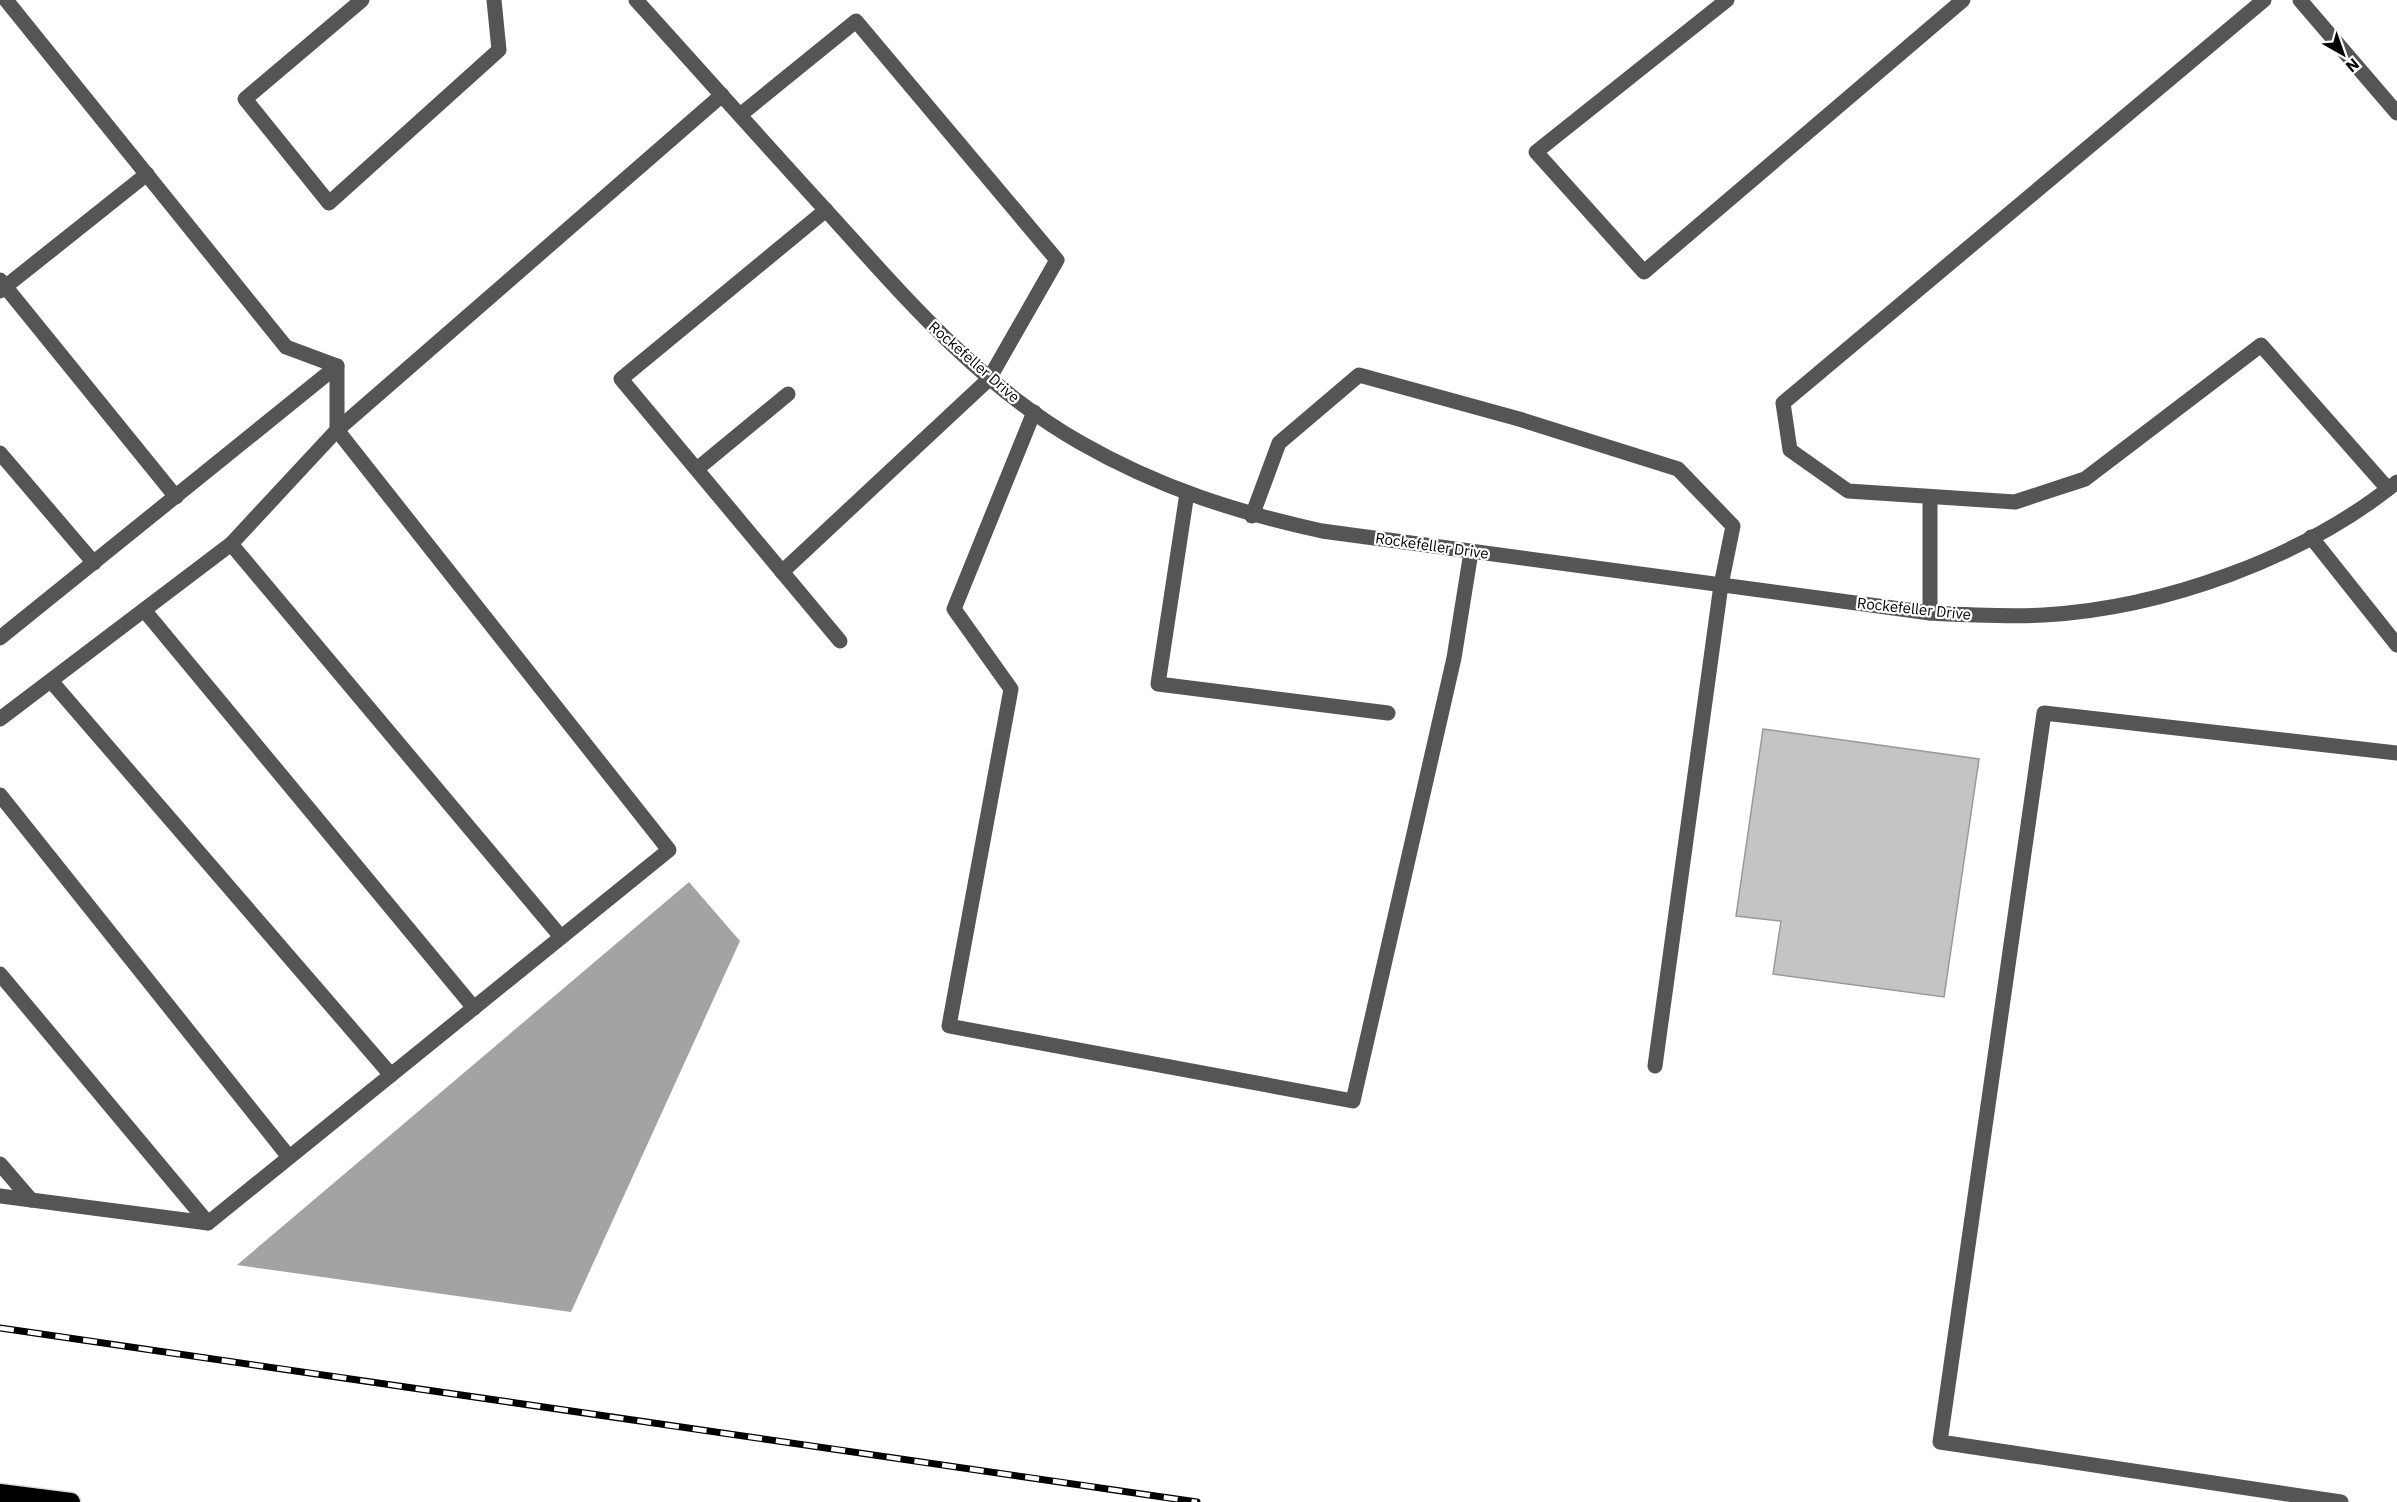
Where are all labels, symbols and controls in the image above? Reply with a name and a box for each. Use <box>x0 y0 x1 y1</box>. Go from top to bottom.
north arrow <box>2313 24 2373 84</box>
text: N <box>2342 54 2364 77</box>
street label: Rockefeller Drive <box>925 317 1024 406</box>
street label: Rockefeller Drive <box>1374 528 1490 563</box>
street label: Rockefeller Drive <box>1856 593 1972 624</box>

